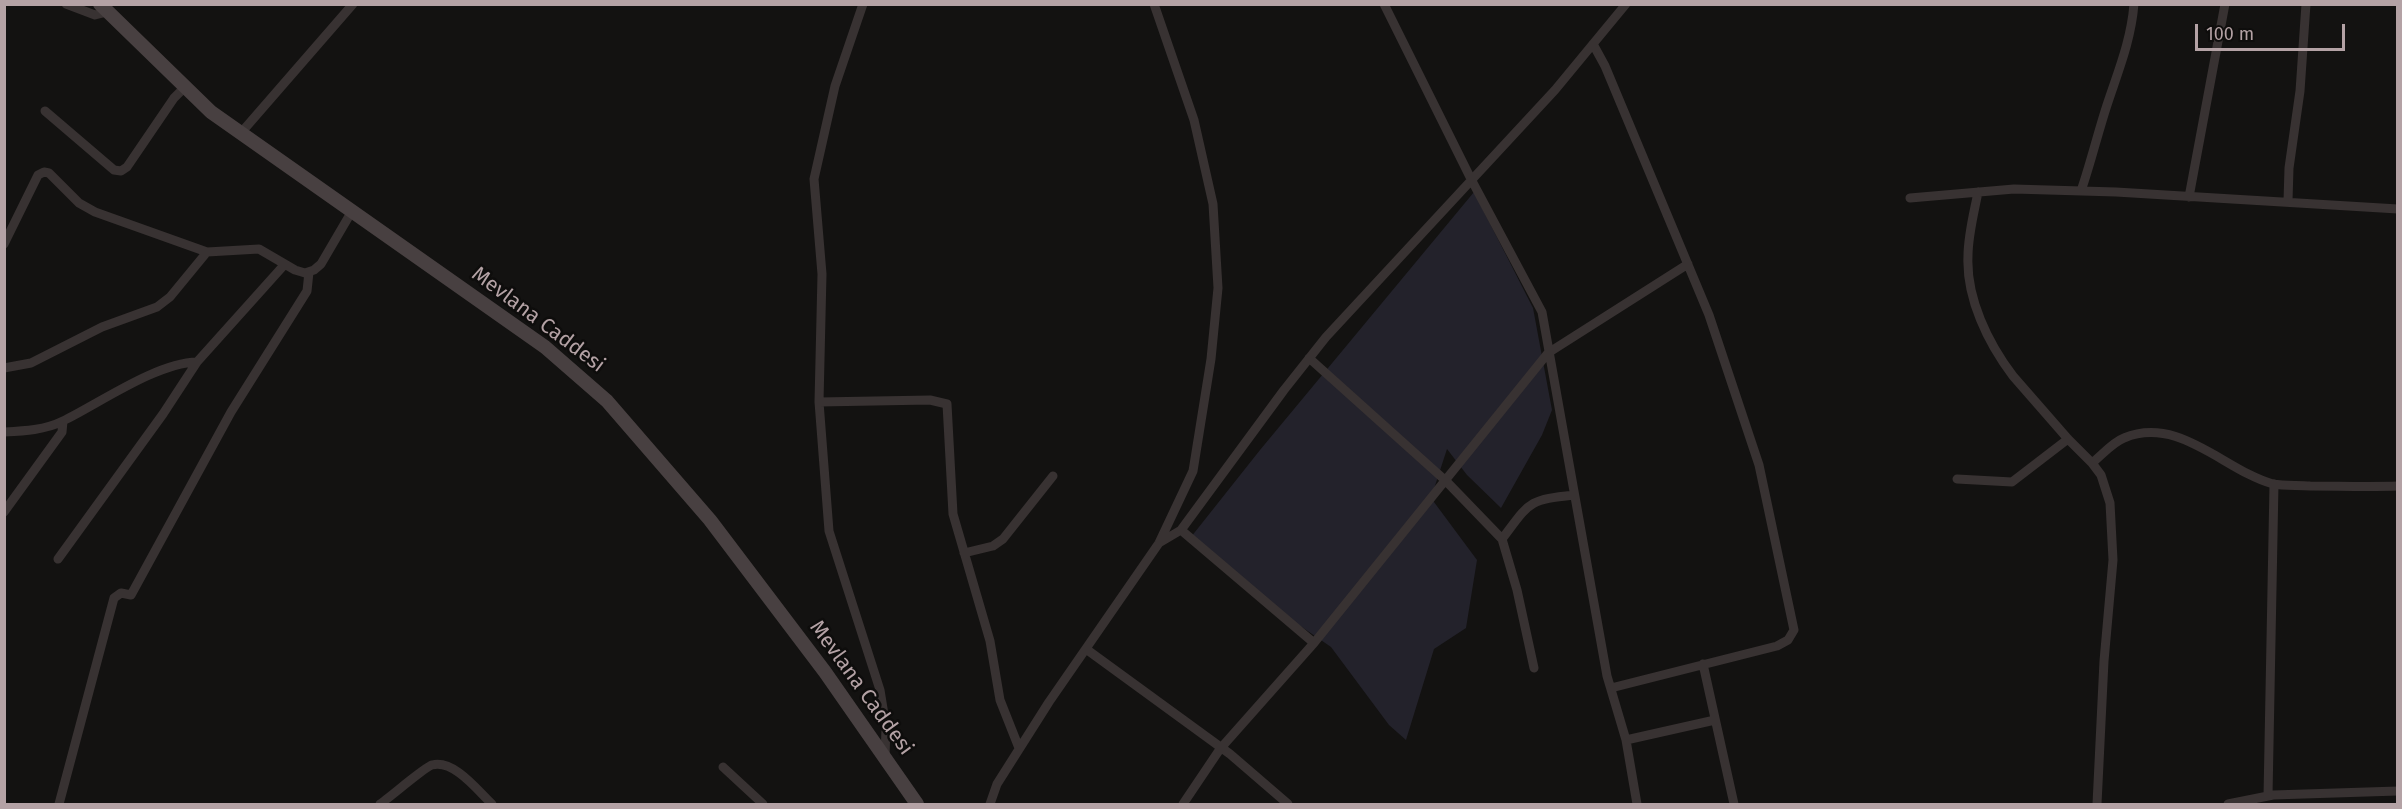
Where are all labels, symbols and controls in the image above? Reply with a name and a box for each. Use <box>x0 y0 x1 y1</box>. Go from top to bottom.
scale bar <box>2198 12 2348 50</box>
text: 100 m <box>2206 23 2254 45</box>
street label: Mevlana Caddesi <box>467 262 609 378</box>
street label: Mevlana Caddesi <box>804 616 918 760</box>

